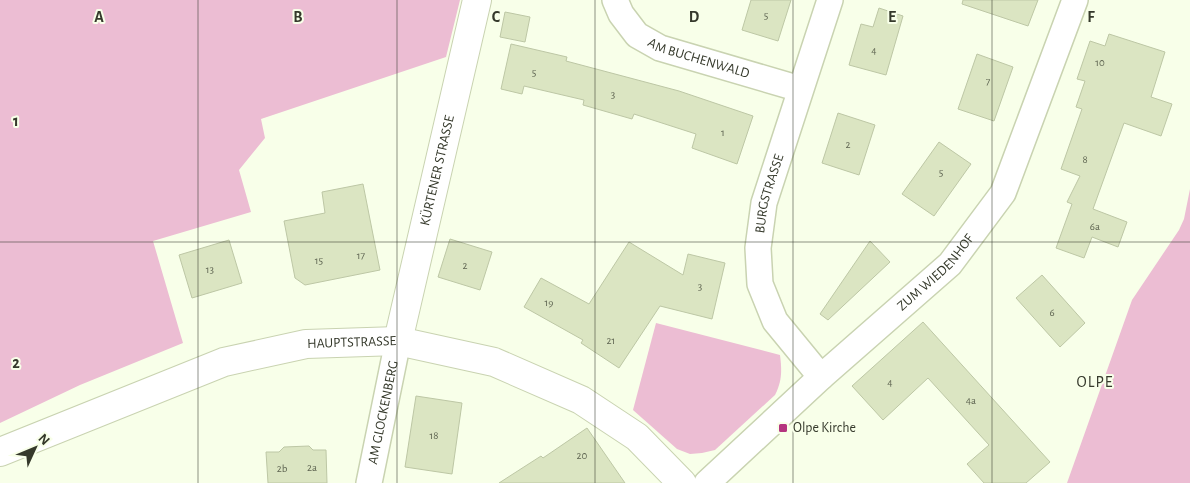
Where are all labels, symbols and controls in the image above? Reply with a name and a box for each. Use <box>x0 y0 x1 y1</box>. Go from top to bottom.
text: A <box>94 9 104 25</box>
text: B <box>293 9 303 25</box>
text: C <box>492 9 501 25</box>
text: D <box>689 9 700 25</box>
text: E <box>888 9 896 25</box>
text: F <box>1087 9 1095 25</box>
house number: 5 <box>764 10 769 21</box>
street label: AM BUCHENWALD <box>645 36 751 81</box>
house number: 4 <box>871 45 877 56</box>
house number: 10 <box>1095 57 1105 68</box>
house number: 5 <box>532 67 537 78</box>
house number: 7 <box>986 76 991 87</box>
house number: 3 <box>611 89 616 100</box>
text: 1 <box>13 113 19 129</box>
street label: KÜRTENER STRASSE <box>417 114 457 227</box>
house number: 1 <box>721 127 725 138</box>
house number: 2 <box>845 139 851 150</box>
street label: BURGSTRASSE <box>753 152 786 234</box>
house number: 8 <box>1082 154 1088 165</box>
house number: 5 <box>939 167 944 178</box>
house number: 6a <box>1090 221 1100 232</box>
street label: ZUM WIEDENHOF <box>895 231 977 314</box>
house number: 17 <box>357 250 366 261</box>
house number: 15 <box>315 255 324 266</box>
house number: 2 <box>462 260 468 271</box>
house number: 13 <box>206 264 215 275</box>
house number: 3 <box>698 281 703 292</box>
house number: 19 <box>545 297 553 308</box>
house number: 6 <box>1049 307 1055 318</box>
street label: HAUPTSTRASSE <box>307 334 397 351</box>
house number: 21 <box>607 335 615 346</box>
text: 2 <box>12 355 20 371</box>
street label: AM GLOCKENBERG <box>366 359 401 466</box>
district label: OLPE <box>1077 374 1113 390</box>
house number: 4 <box>887 377 893 388</box>
house number: 4a <box>966 395 976 406</box>
place label: Olpe Kirche <box>793 421 856 435</box>
marker: Olpe Kirche <box>777 422 789 434</box>
north arrow <box>10 423 60 473</box>
house number: 18 <box>430 430 439 441</box>
text: N <box>35 431 52 448</box>
house number: 20 <box>577 450 588 461</box>
house number: 2a <box>307 462 317 473</box>
house number: 2b <box>277 463 288 474</box>

